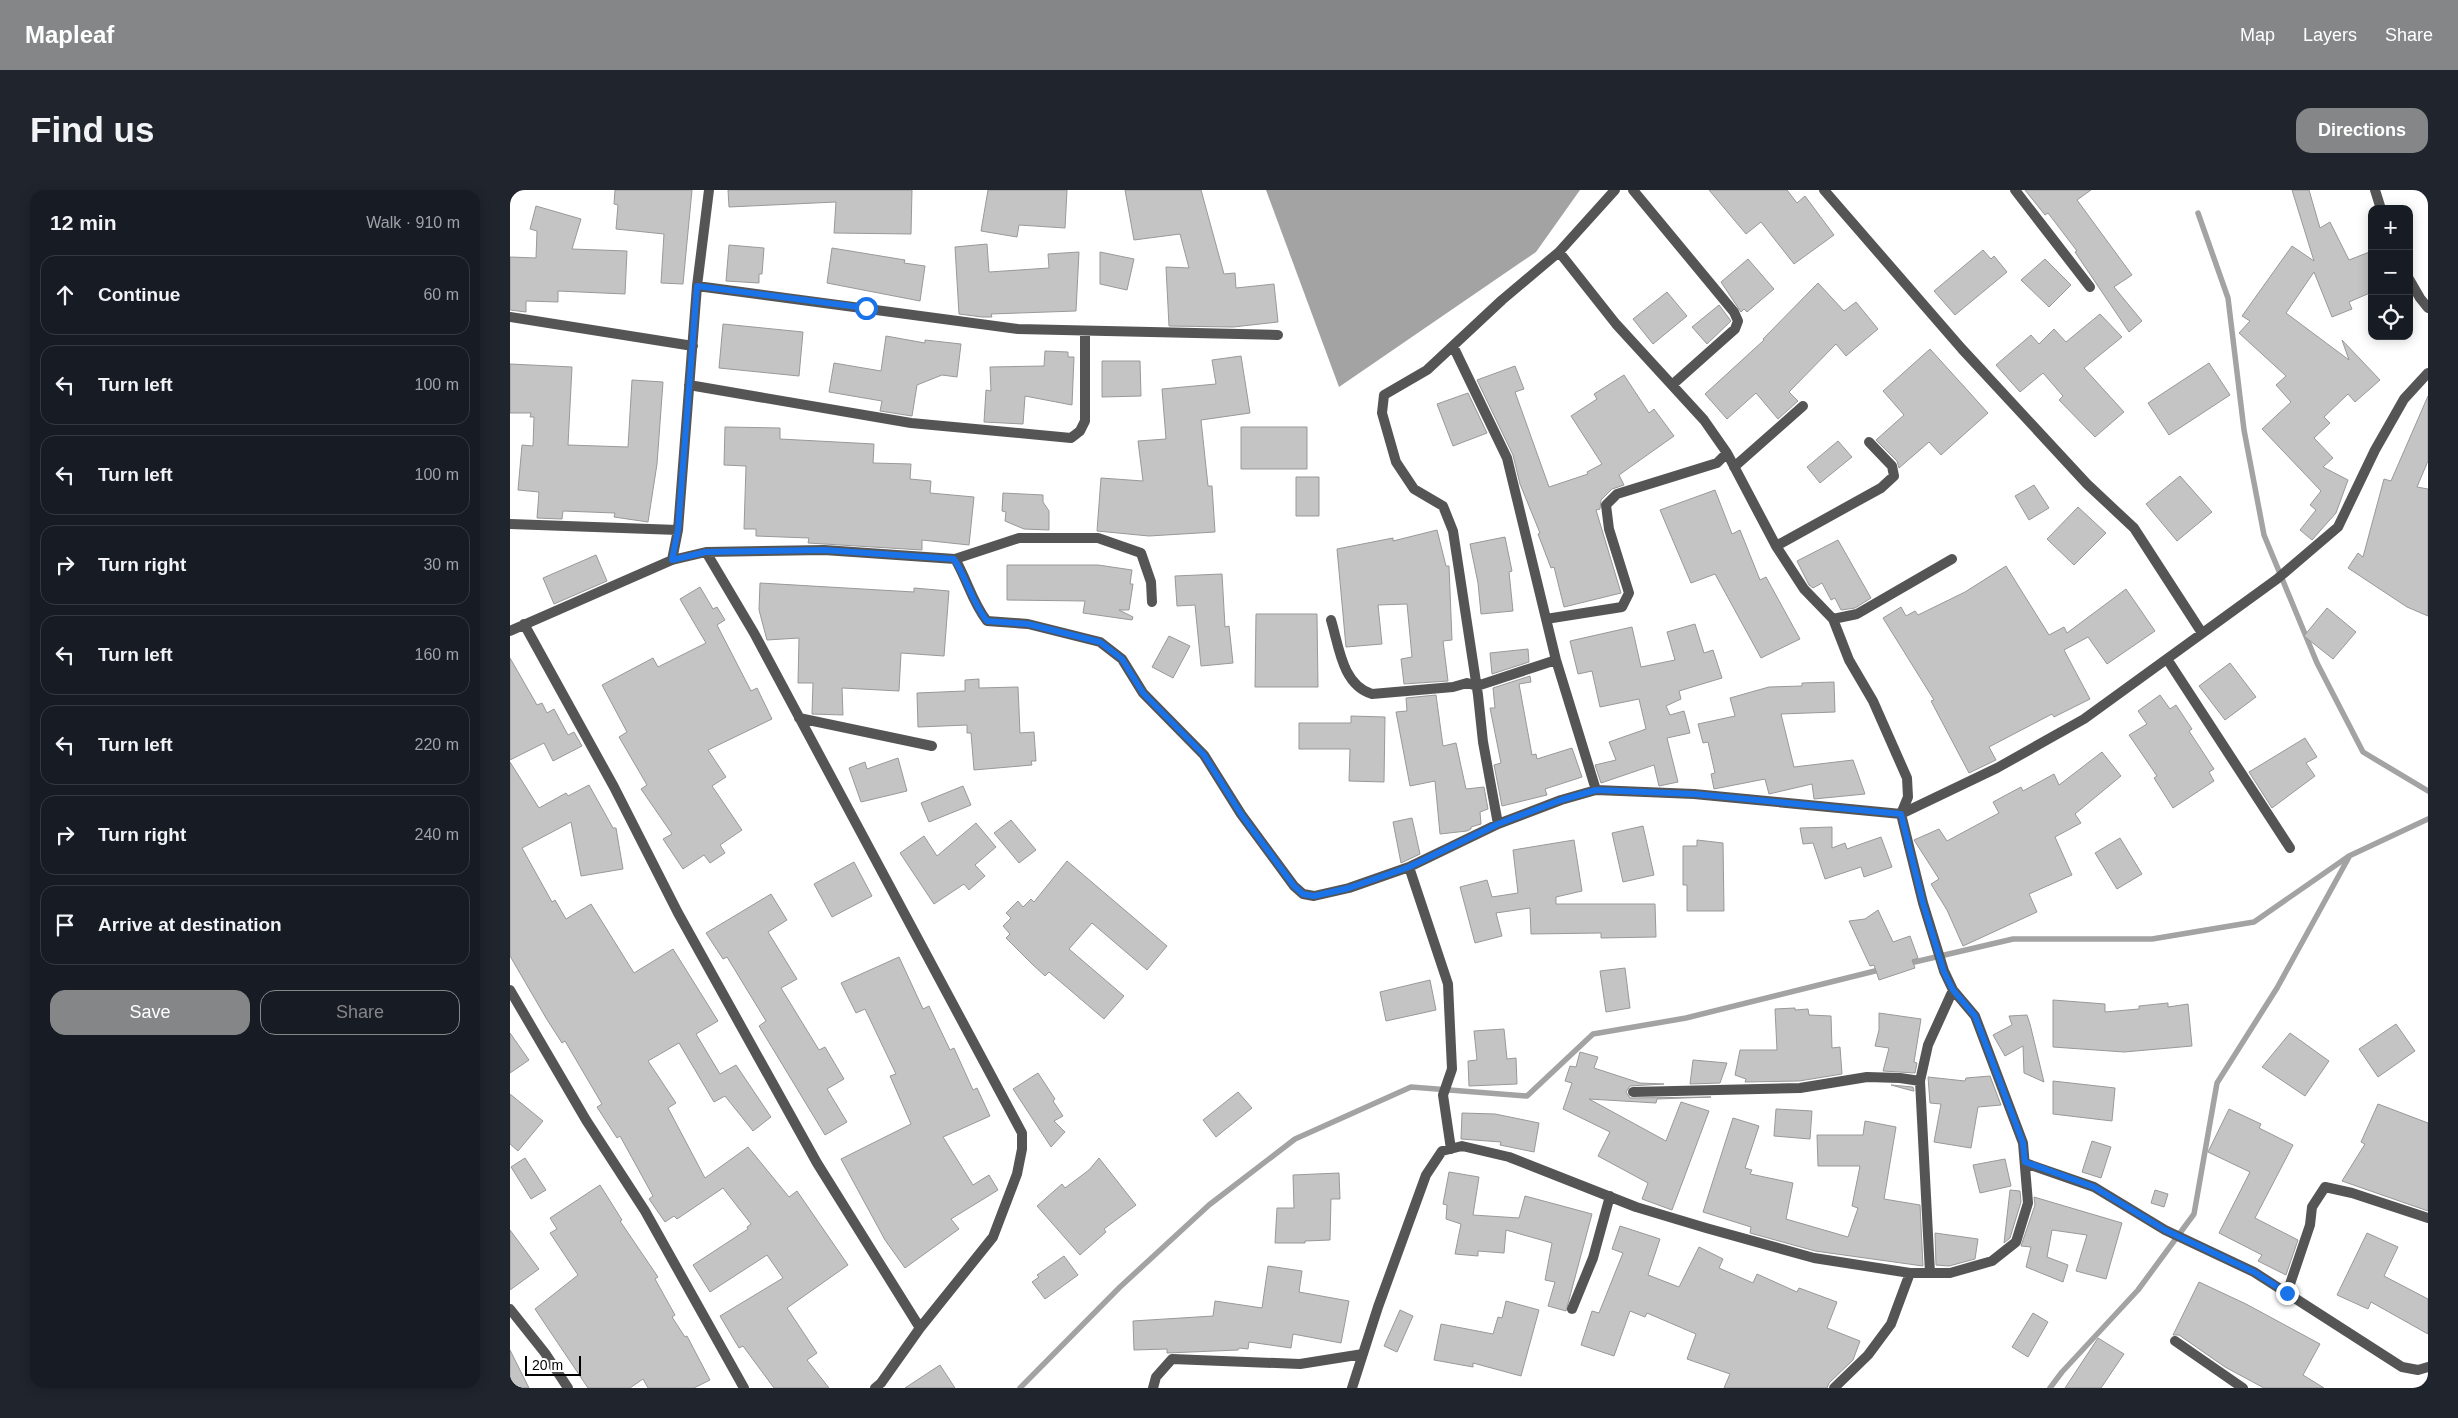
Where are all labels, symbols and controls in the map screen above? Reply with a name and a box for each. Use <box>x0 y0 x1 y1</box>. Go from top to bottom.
text: Mapleaf <box>25 21 114 48</box>
text: Map <box>2240 25 2275 45</box>
text: Layers <box>2303 25 2357 45</box>
text: Share <box>2385 25 2433 45</box>
button: Directions <box>2296 108 2428 153</box>
text: Find us <box>30 110 154 149</box>
map controls <box>2368 205 2413 340</box>
button: + <box>2368 205 2413 250</box>
text: 12 min <box>50 211 117 234</box>
text: Walk · 910 m <box>366 214 460 231</box>
button: − <box>2368 250 2413 295</box>
icon: ahead <box>51 281 79 309</box>
text: Continue <box>98 284 180 305</box>
text: 60 m <box>423 286 459 303</box>
button: locate <box>2368 295 2413 340</box>
route start <box>855 297 878 320</box>
icon: left <box>51 371 79 399</box>
text: Turn left <box>98 374 173 395</box>
text: 100 m <box>415 376 459 393</box>
icon: left <box>51 461 79 489</box>
text: Turn left <box>98 464 173 485</box>
text: 100 m <box>415 466 459 483</box>
icon: right <box>51 551 79 579</box>
text: Turn right <box>98 554 186 575</box>
text: 30 m <box>423 556 459 573</box>
icon: left <box>51 641 79 669</box>
text: Turn left <box>98 644 173 665</box>
text: 160 m <box>415 646 459 663</box>
icon: left <box>51 731 79 759</box>
text: Turn left <box>98 734 173 755</box>
text: 220 m <box>415 736 459 753</box>
icon: right <box>51 821 79 849</box>
text: Turn right <box>98 824 186 845</box>
text: 240 m <box>415 826 459 843</box>
icon: arrive <box>51 911 79 939</box>
text: Arrive at destination <box>98 914 282 935</box>
button: Save <box>50 990 250 1035</box>
button: Share <box>260 990 460 1035</box>
route end <box>2276 1282 2299 1305</box>
scale bar <box>525 1353 581 1376</box>
text: 20 m <box>532 1357 563 1373</box>

